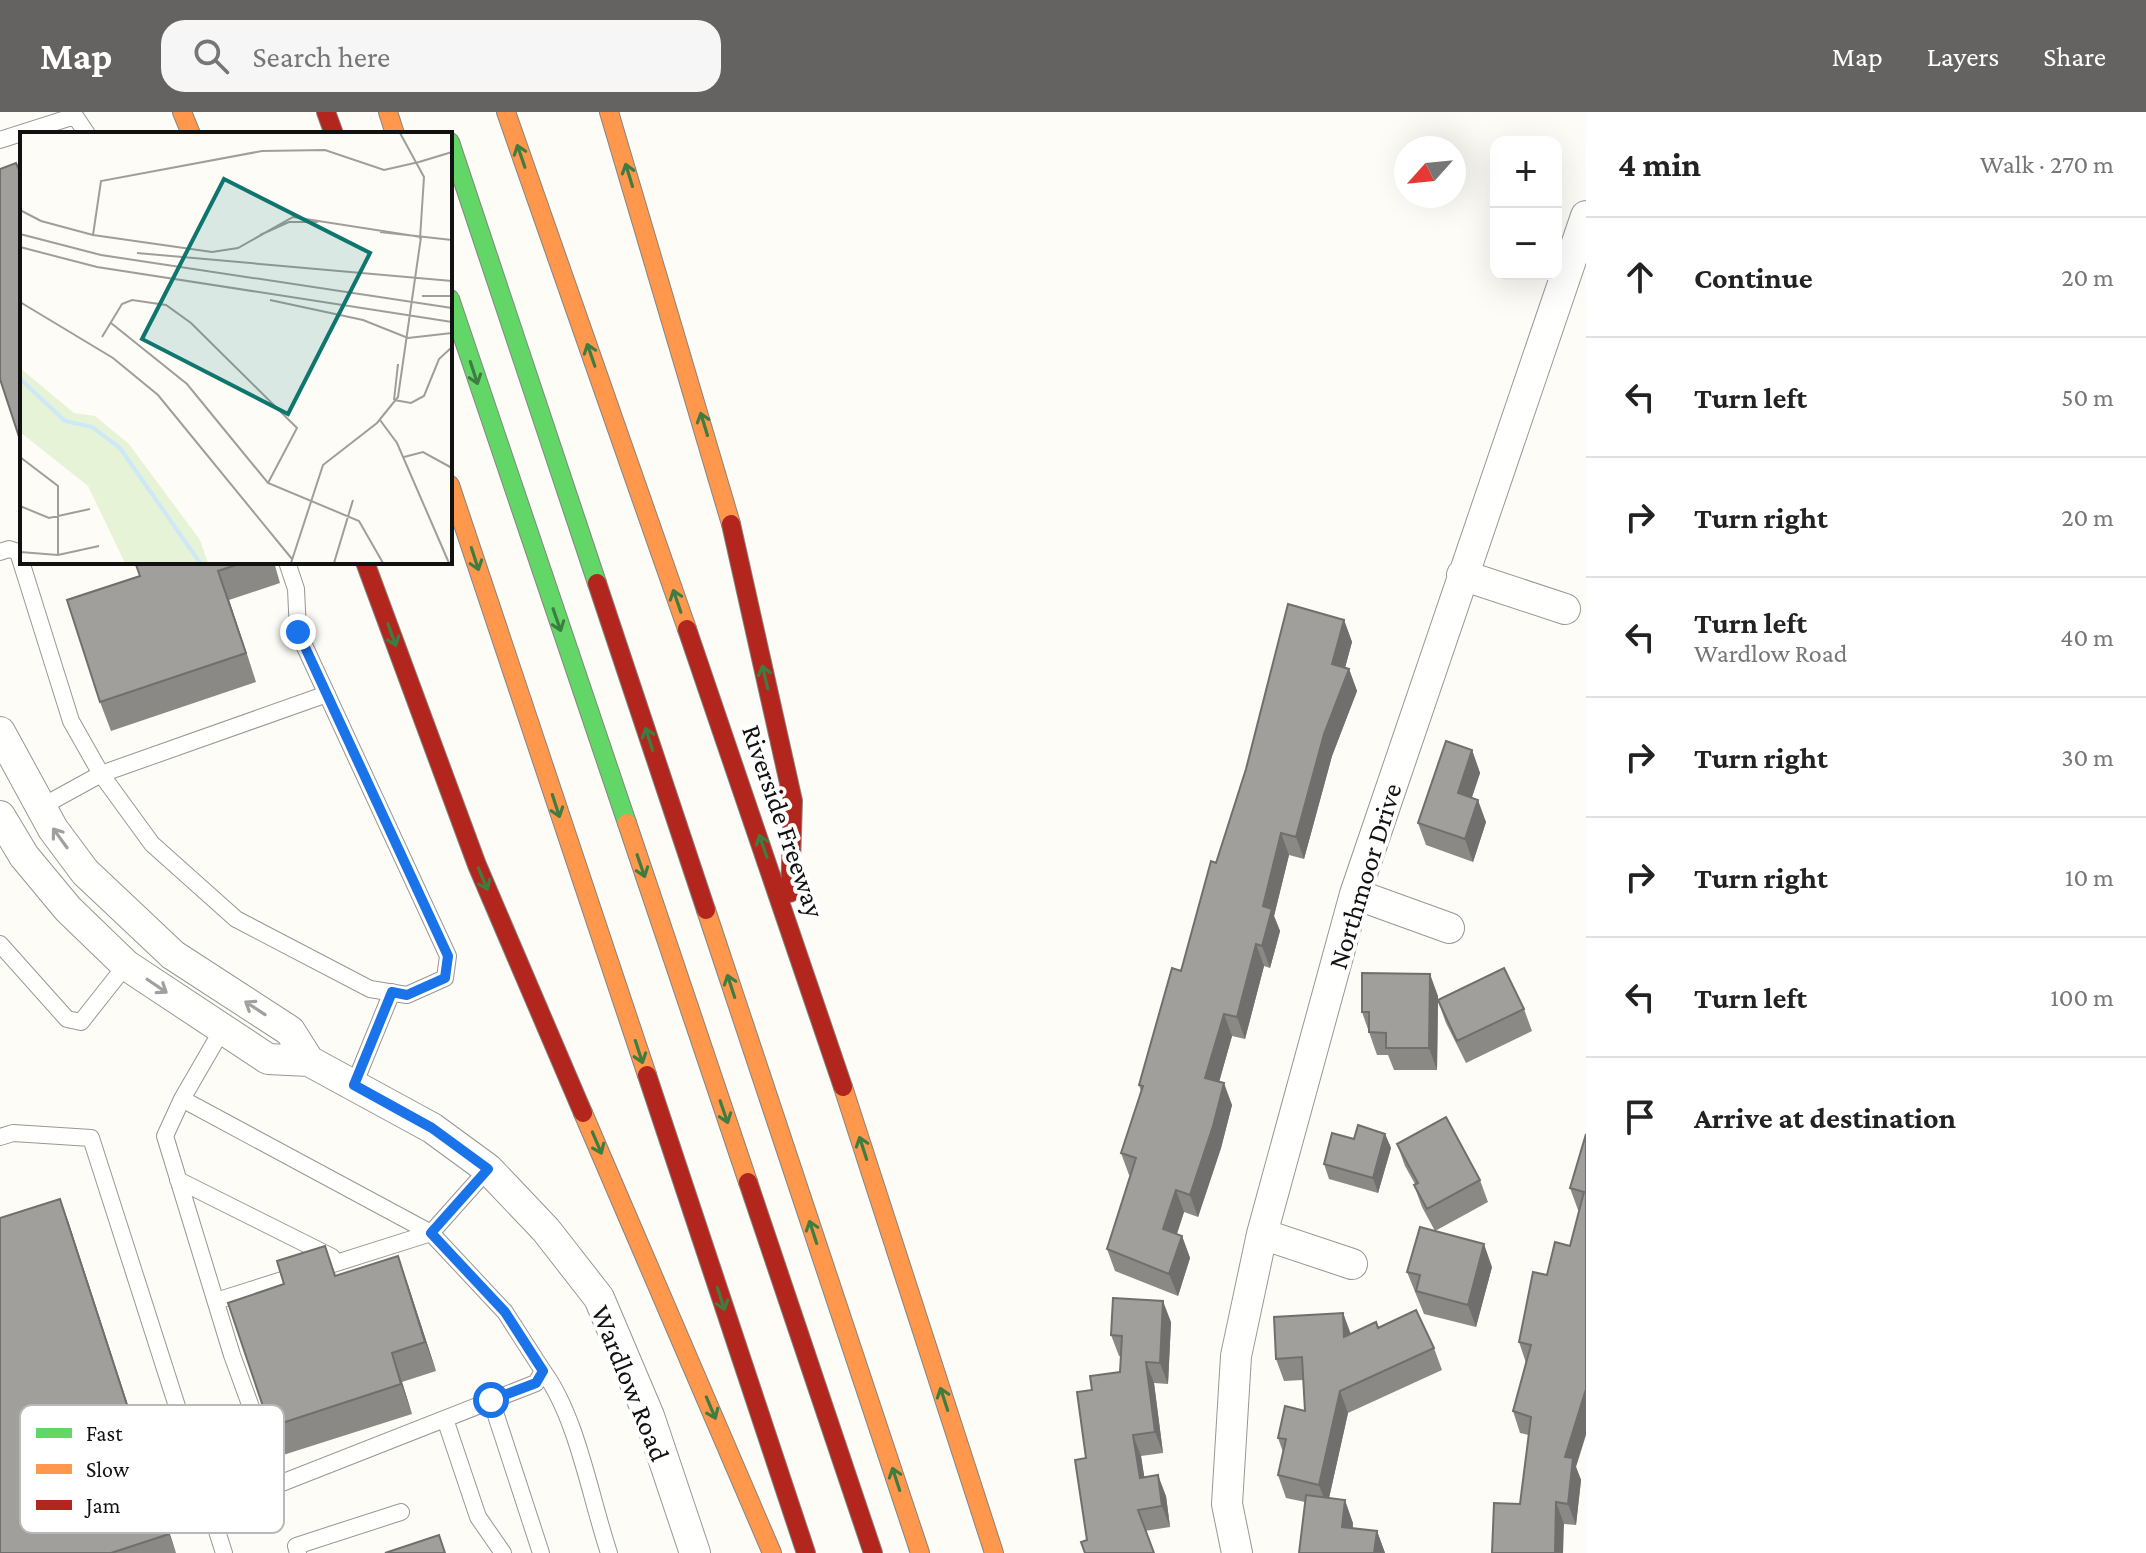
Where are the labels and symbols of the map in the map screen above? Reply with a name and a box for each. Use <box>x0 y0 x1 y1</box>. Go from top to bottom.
inset map <box>20 132 452 564</box>
north arrow <box>1394 136 1466 208</box>
one-way arrow <box>513 143 528 168</box>
one-way arrow <box>621 163 636 189</box>
one-way arrow <box>583 343 598 368</box>
one-way arrow <box>468 360 483 385</box>
one-way arrow <box>696 412 711 438</box>
one-way arrow <box>468 546 483 571</box>
one-way arrow <box>669 589 683 614</box>
one-way arrow <box>551 607 566 632</box>
route end <box>280 614 316 650</box>
one-way arrow <box>386 622 400 647</box>
one-way arrow <box>757 665 772 690</box>
street label: Riverside Freeway <box>736 721 831 923</box>
one-way arrow <box>640 727 655 752</box>
street label: Northmoor Drive <box>1321 779 1407 973</box>
one-way arrow <box>550 793 565 818</box>
one-way arrow <box>52 828 69 850</box>
one-way arrow <box>755 834 769 859</box>
one-way arrow <box>634 853 649 878</box>
one-way arrow <box>476 866 491 891</box>
one-way arrow <box>723 974 737 999</box>
one-way arrow <box>145 978 167 994</box>
one-way arrow <box>244 999 267 1015</box>
one-way arrow <box>632 1040 647 1065</box>
one-way arrow <box>717 1099 732 1124</box>
one-way arrow <box>591 1130 606 1155</box>
one-way arrow <box>854 1135 869 1160</box>
one-way arrow <box>805 1220 820 1245</box>
one-way arrow <box>714 1286 729 1311</box>
street label: Wardlow Road <box>585 1301 676 1466</box>
route start <box>473 1382 509 1418</box>
one-way arrow <box>935 1387 950 1412</box>
one-way arrow <box>705 1395 719 1420</box>
legend <box>20 1405 284 1533</box>
text: Fast <box>86 1421 123 1446</box>
text: Slow <box>86 1457 130 1482</box>
one-way arrow <box>887 1467 902 1492</box>
text: Jam <box>84 1493 121 1518</box>

